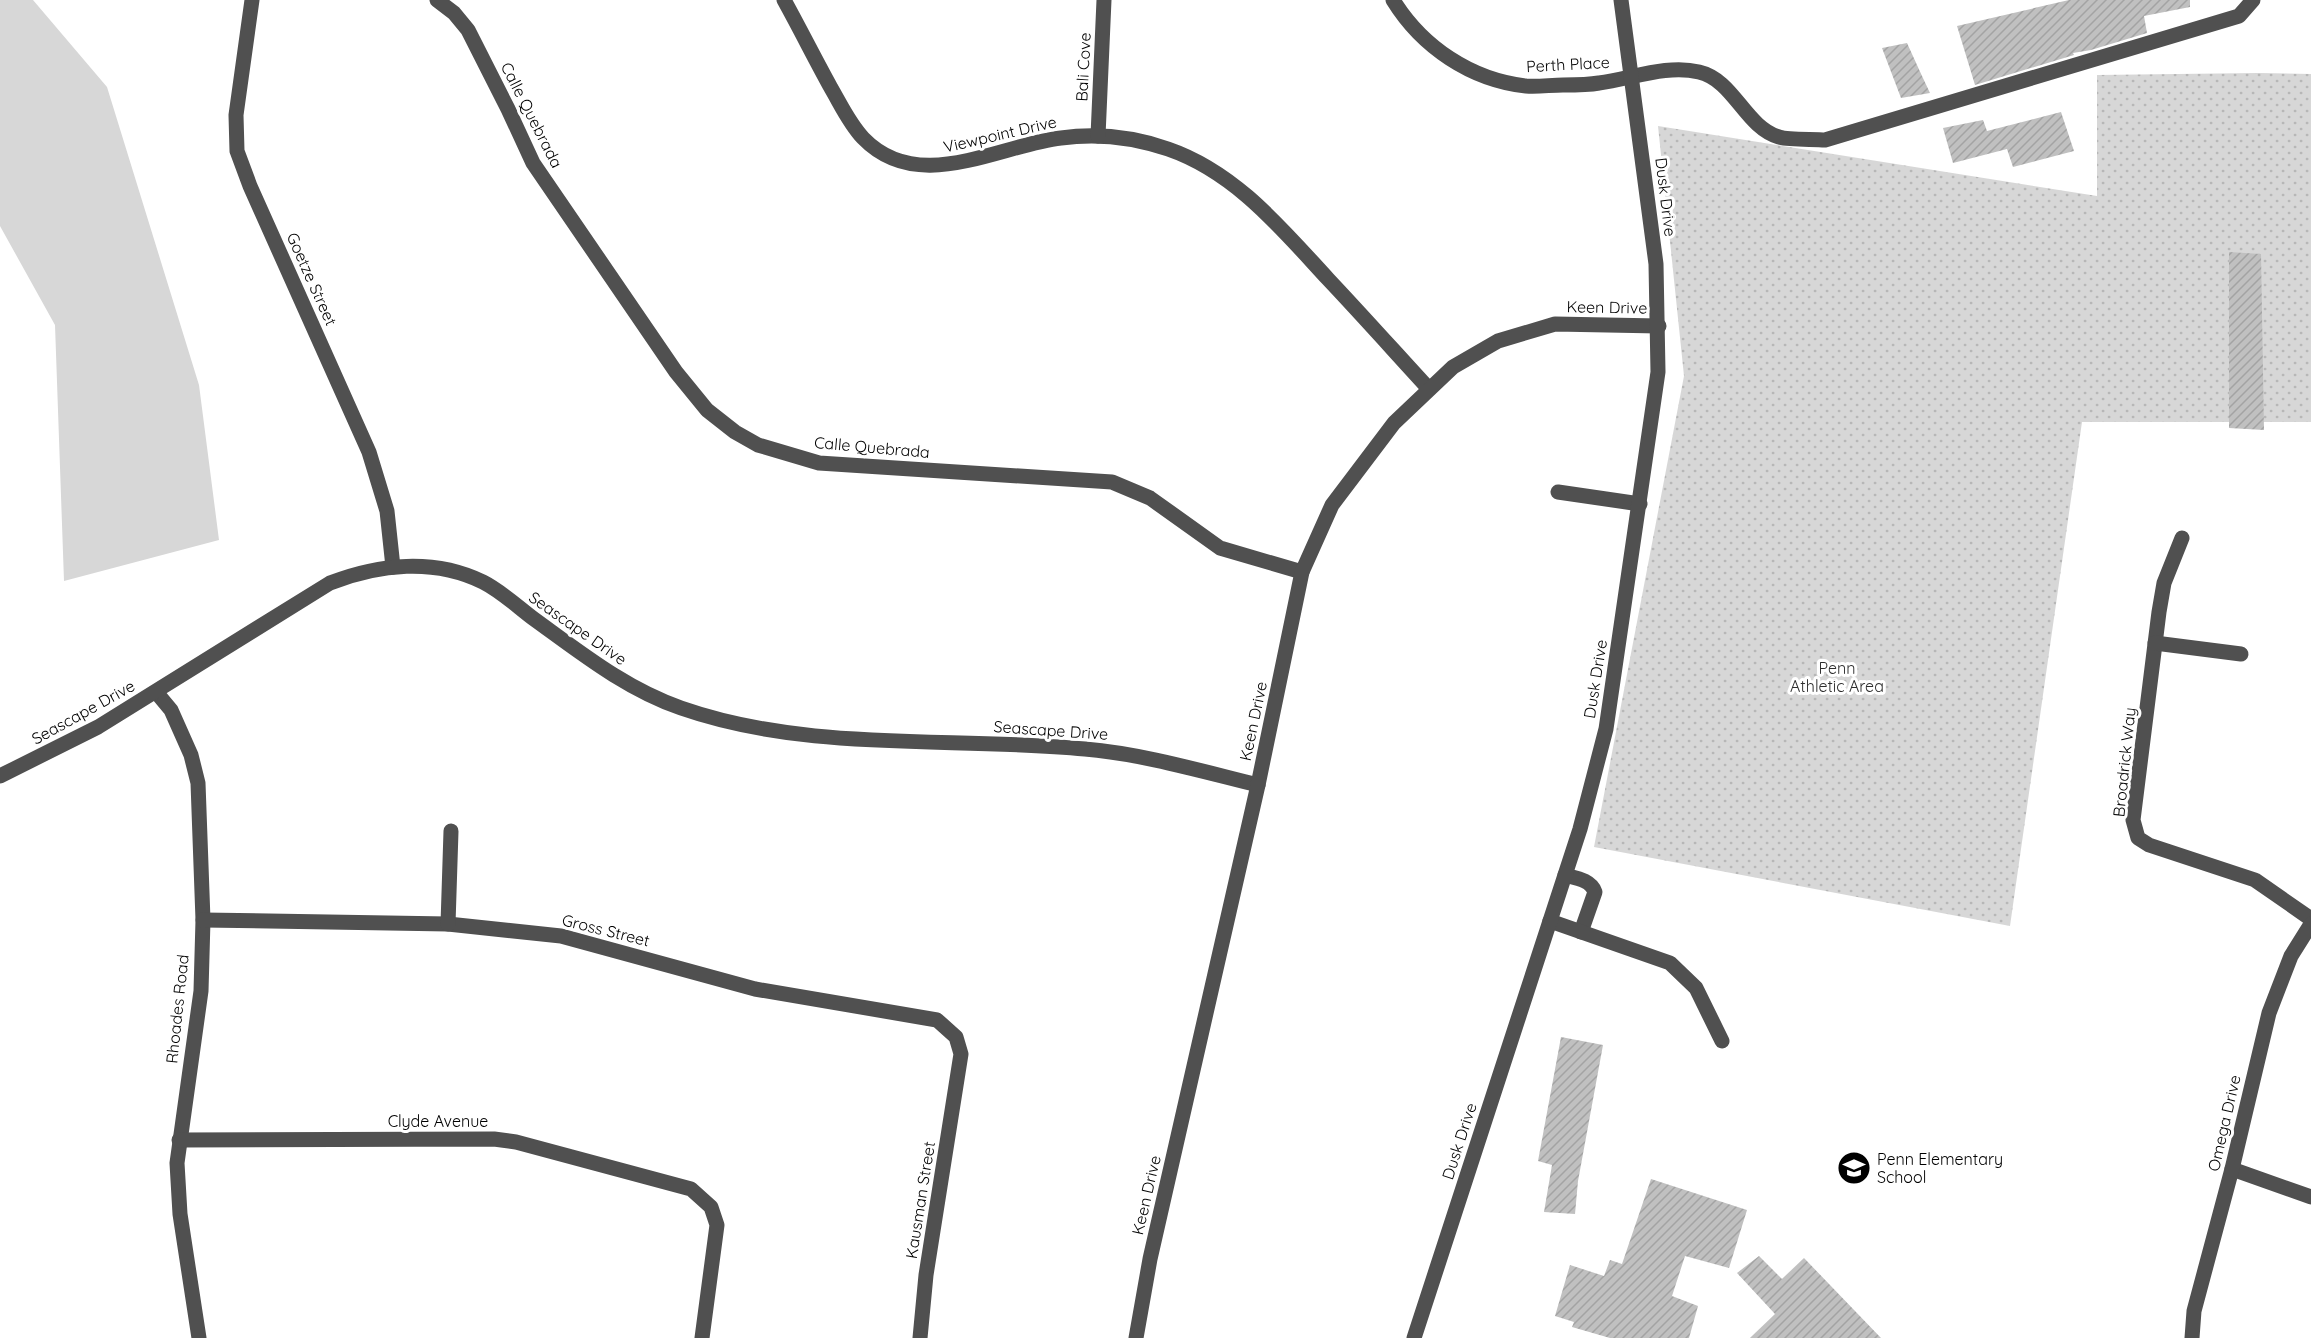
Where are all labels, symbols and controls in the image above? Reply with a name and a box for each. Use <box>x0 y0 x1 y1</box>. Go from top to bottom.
street label: Bali Cove <box>1071 32 1095 102</box>
street label: Perth Place <box>1526 52 1610 76</box>
street label: Calle Quebrada <box>497 59 567 171</box>
street label: Viewpoint Drive <box>941 111 1059 157</box>
street label: Dusk Drive <box>1651 156 1681 238</box>
street label: Goetze Street <box>283 229 341 329</box>
street label: Keen Drive <box>1566 296 1648 318</box>
street label: Calle Quebrada <box>813 432 931 462</box>
street label: Seascape Drive <box>525 587 631 669</box>
street label: Dusk Drive <box>1579 638 1611 720</box>
park label: Penn Athletic Area <box>1790 658 1884 696</box>
street label: Seascape Drive <box>28 675 138 749</box>
street label: Keen Drive <box>1235 679 1271 763</box>
street label: Broadrick Way <box>2108 706 2140 818</box>
street label: Seascape Drive <box>993 716 1109 744</box>
street label: Gross Street <box>560 909 652 951</box>
street label: Rhoades Road <box>161 954 193 1064</box>
street label: Omega Drive <box>2203 1073 2245 1173</box>
street label: Dusk Drive <box>1437 1100 1481 1182</box>
street label: Clyde Avenue <box>388 1111 488 1131</box>
street label: Kausman Street <box>901 1140 939 1260</box>
place label: Penn Elementary School <box>1877 1149 2003 1187</box>
school or university icon: Penn Elementary School <box>1836 1150 1872 1186</box>
street label: Keen Drive <box>1127 1153 1165 1237</box>

